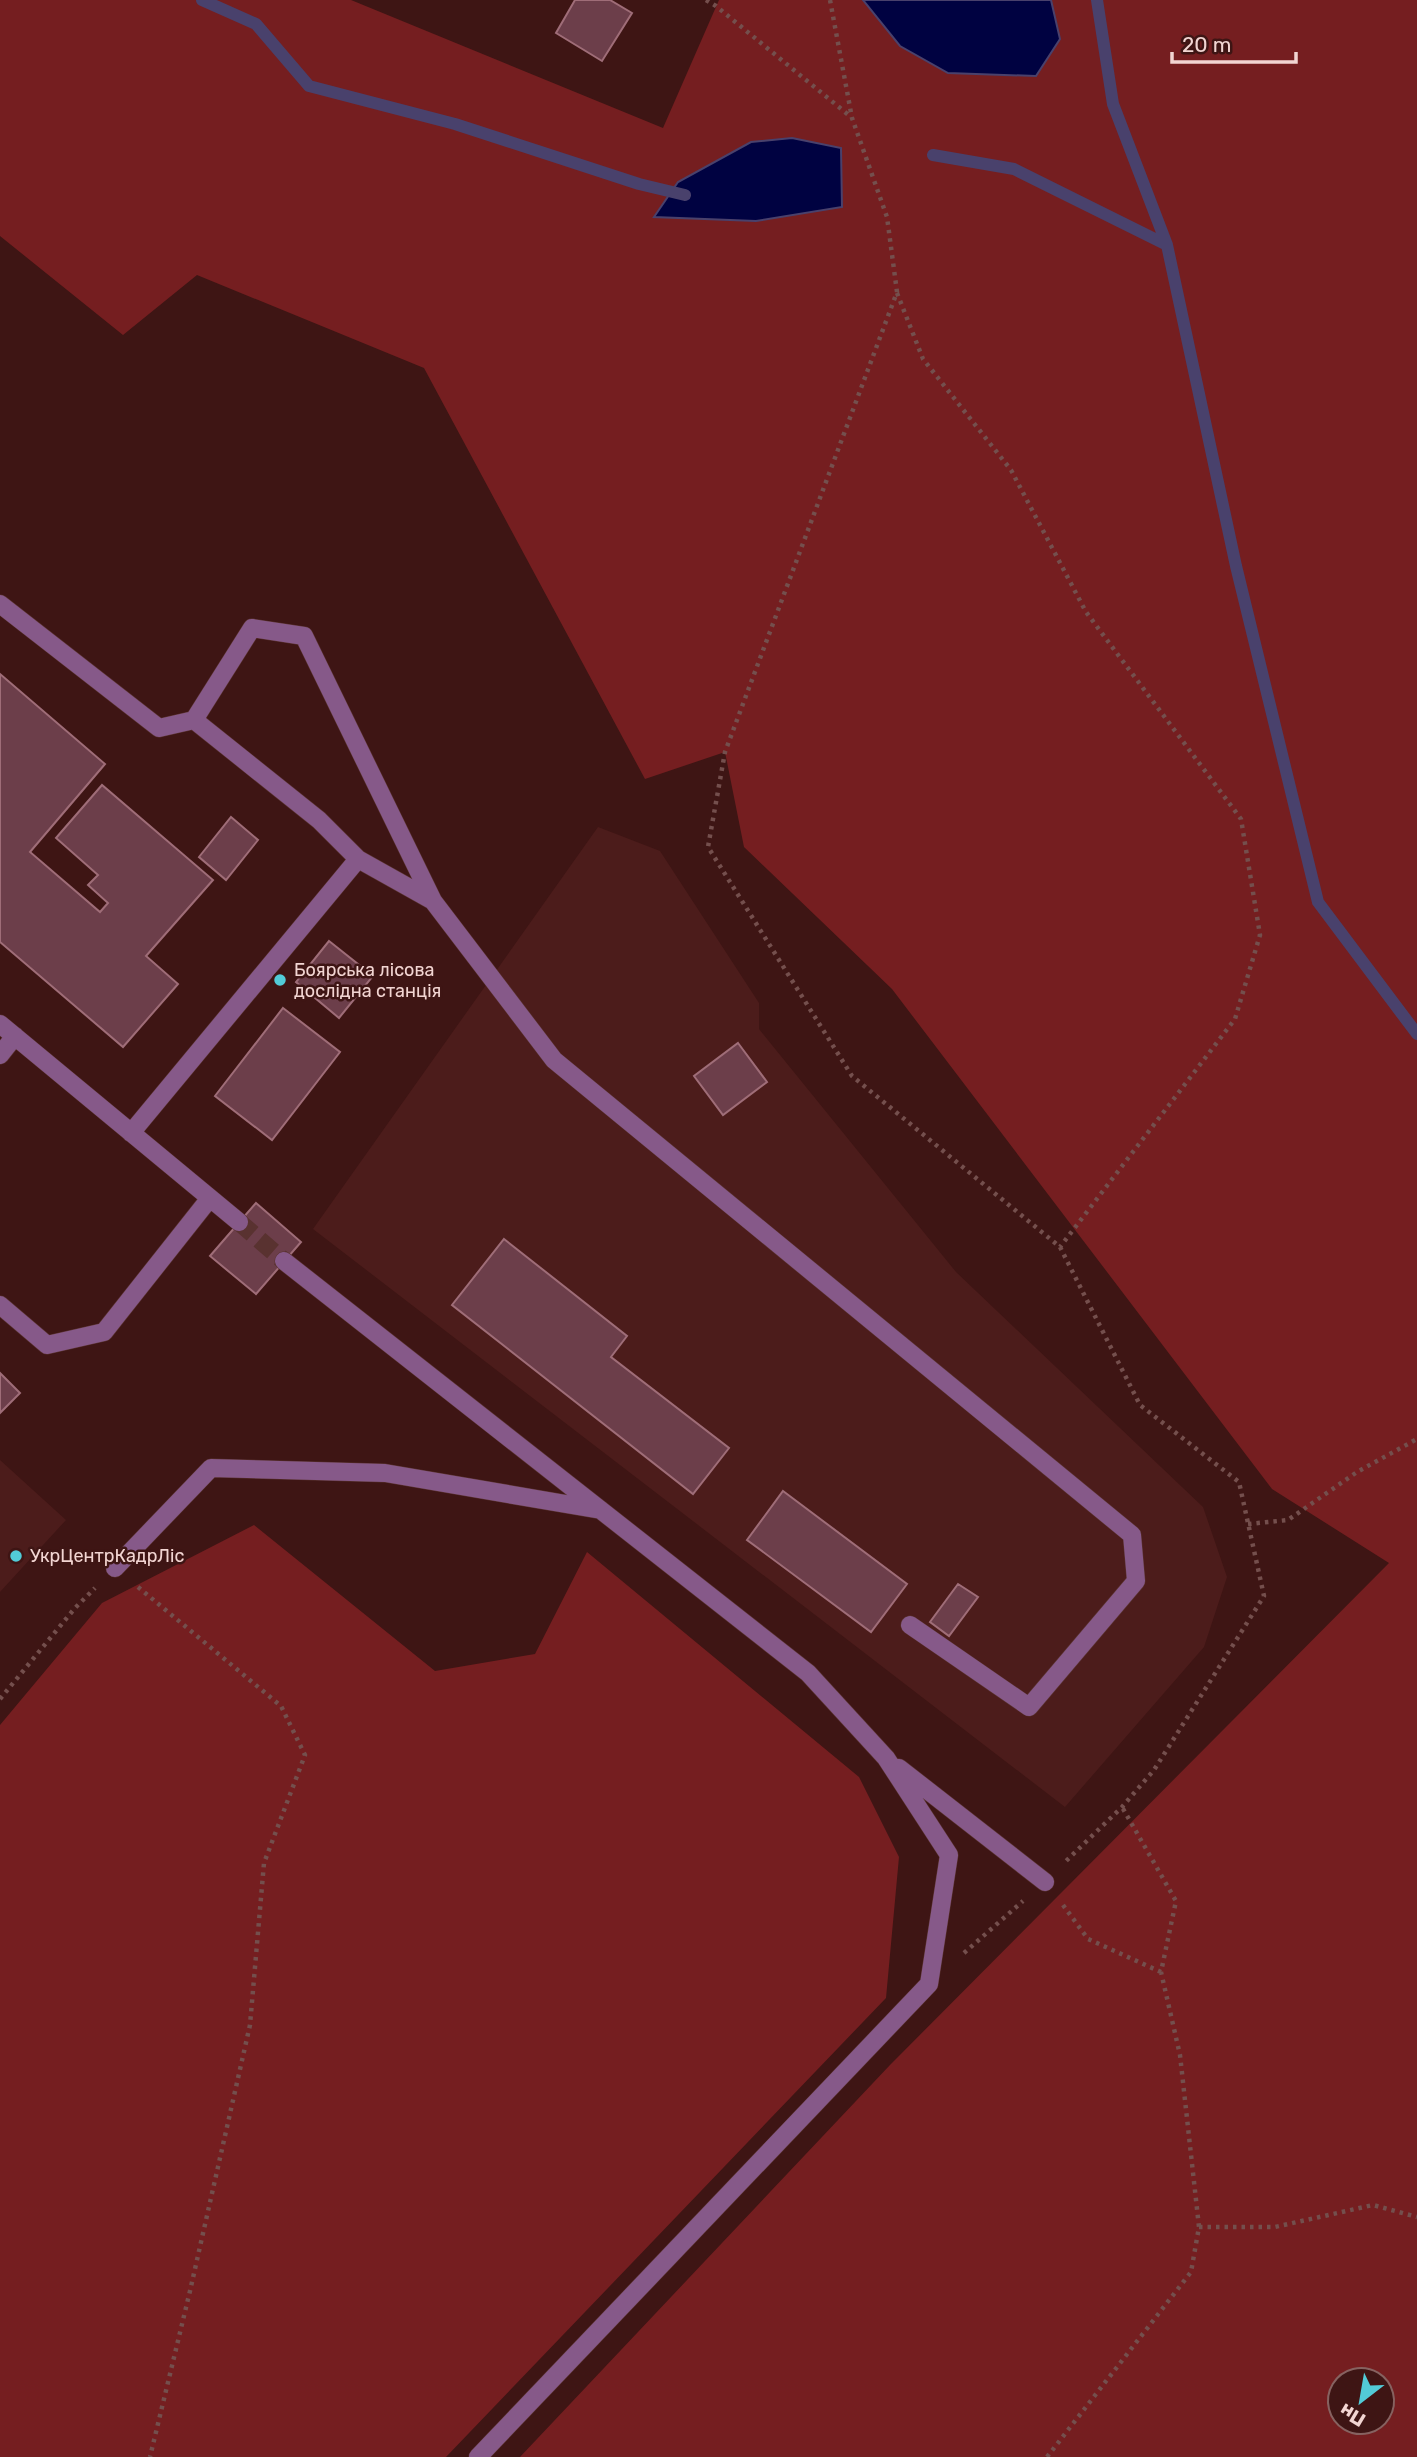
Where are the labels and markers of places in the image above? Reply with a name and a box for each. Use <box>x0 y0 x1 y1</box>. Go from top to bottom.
place label: Боярська лісова дослідна станція <box>294 959 441 1002</box>
marker: Боярська лісова дослідна станція <box>272 972 288 988</box>
place label: УкрЦентрКадрЛіс <box>30 1545 184 1567</box>
marker: УкрЦентрКадрЛіс <box>8 1548 24 1564</box>

